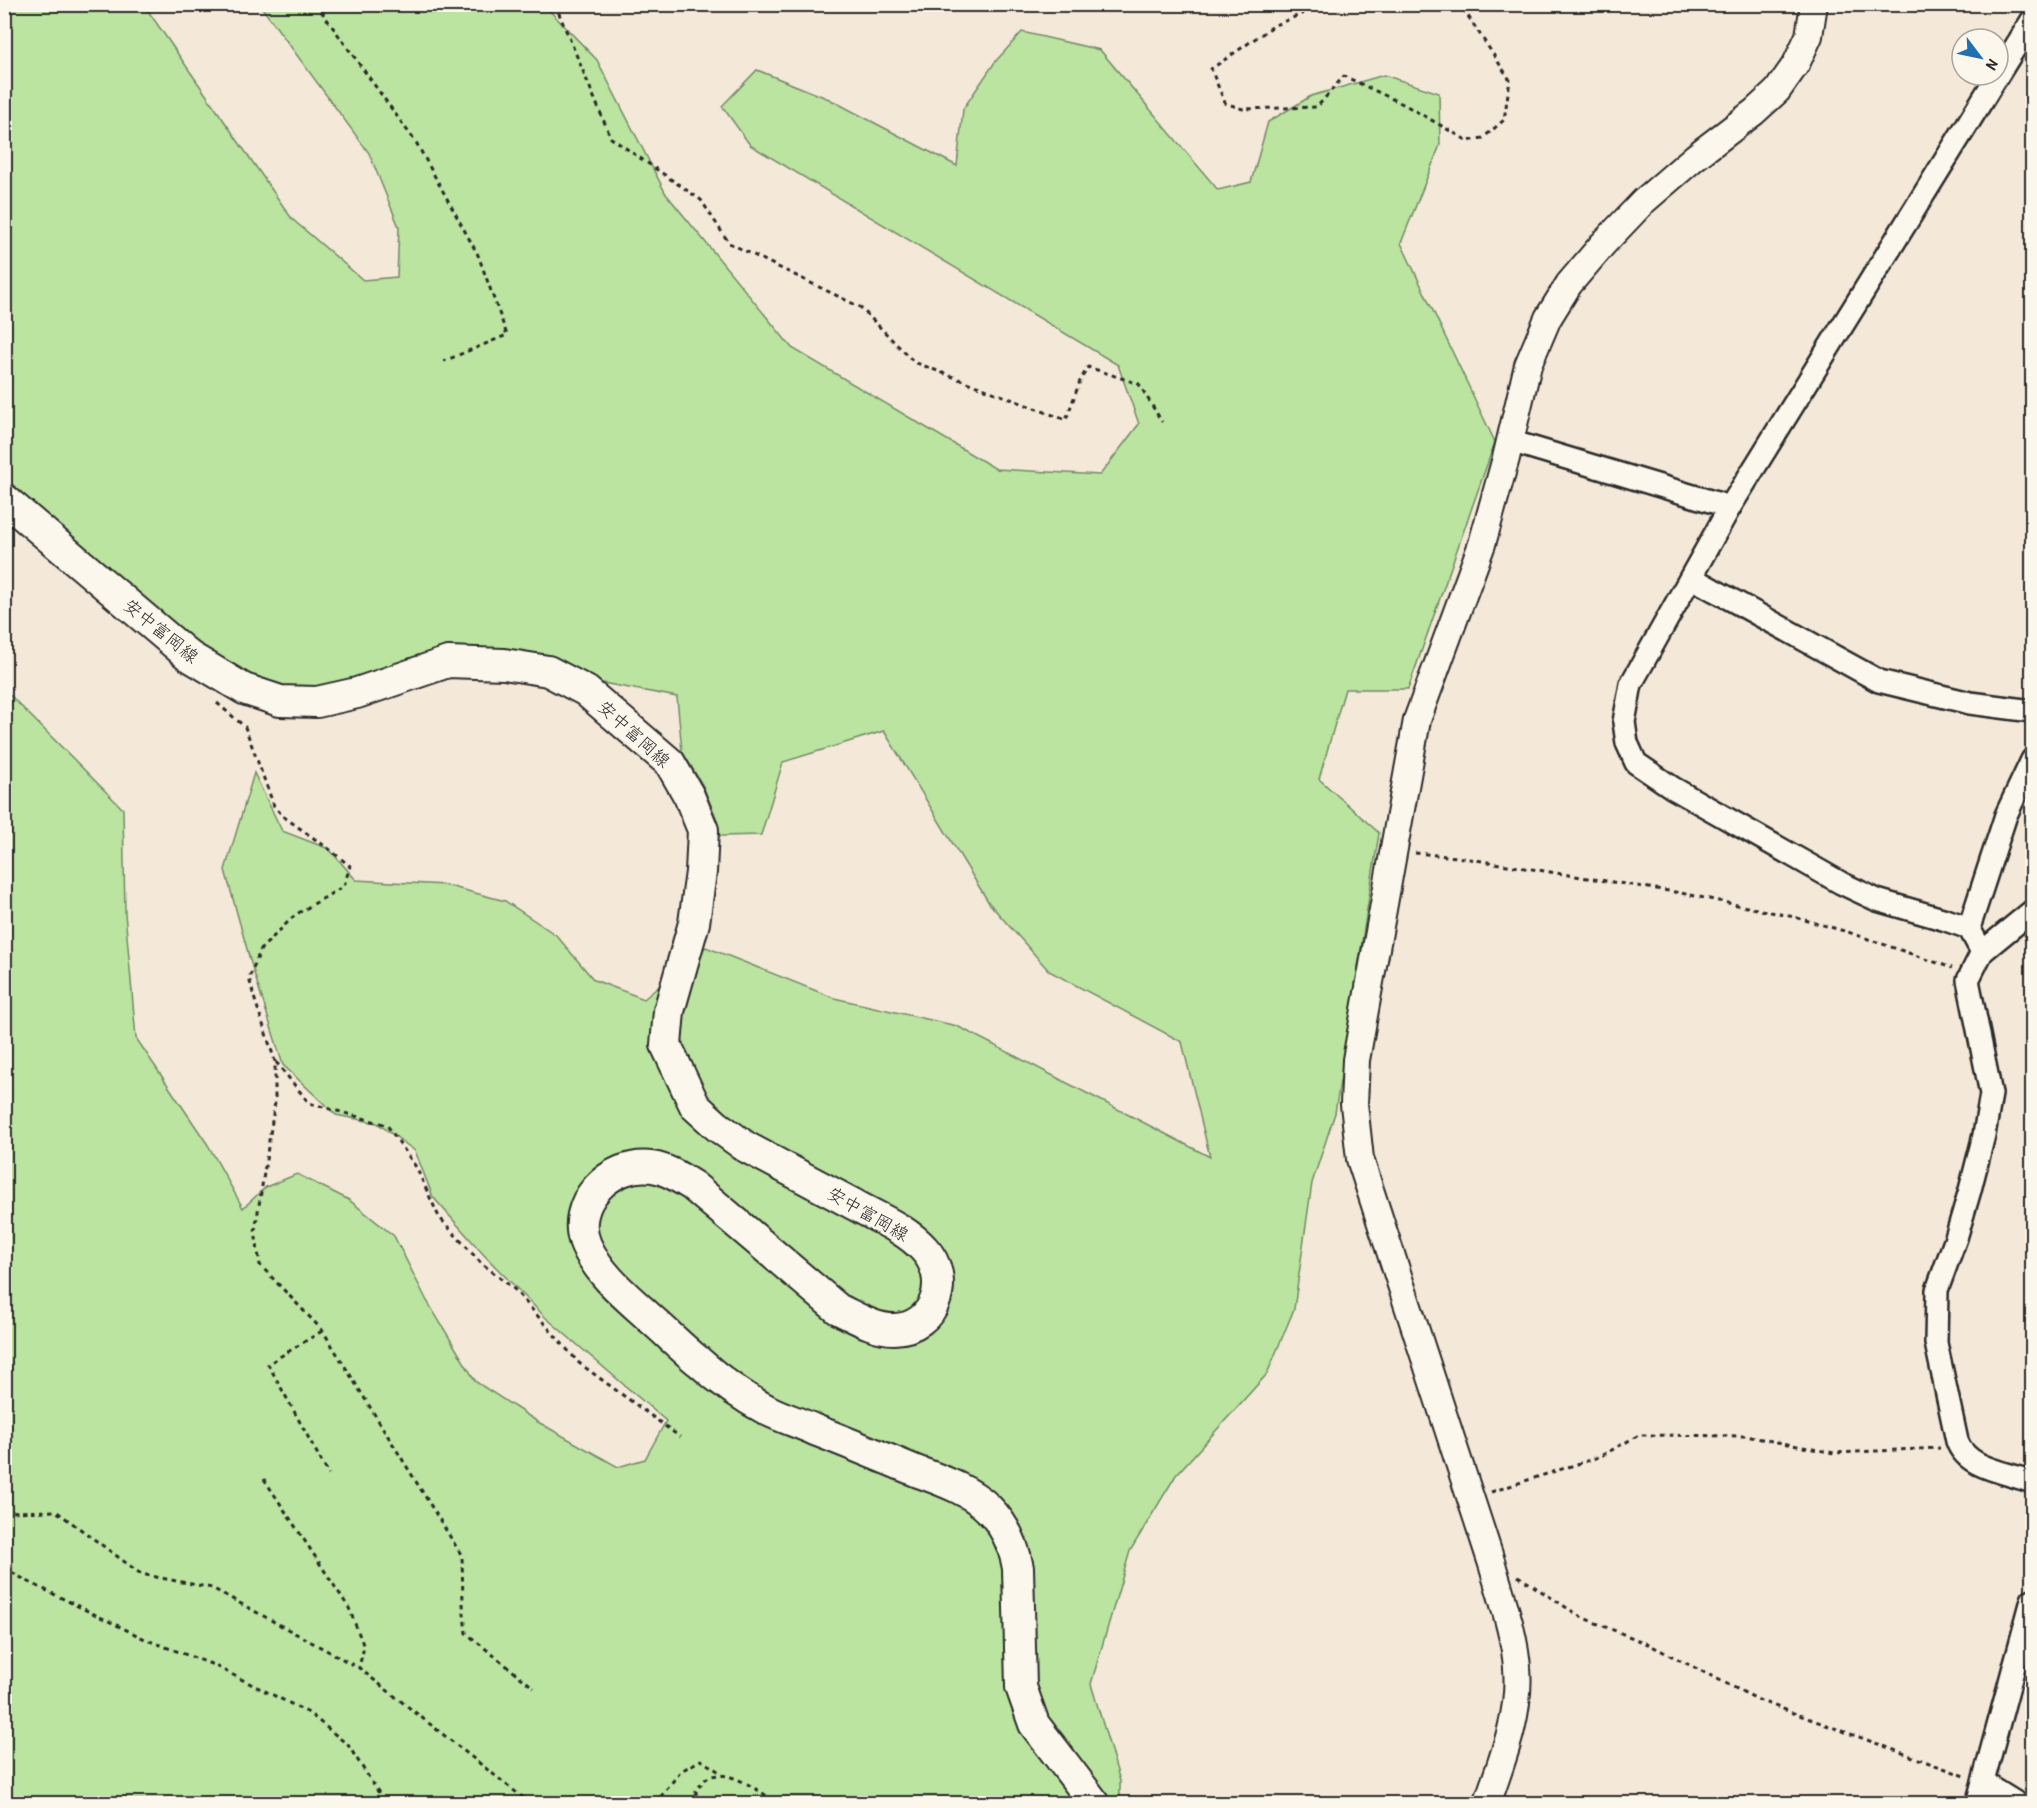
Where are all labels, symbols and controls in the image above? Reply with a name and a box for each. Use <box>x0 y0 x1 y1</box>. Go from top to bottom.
north arrow <box>1950 27 2010 87</box>
text: N <box>1981 56 2004 75</box>
street label: 安中富岡線 <box>118 593 204 669</box>
street label: 安中富岡線 <box>593 694 676 773</box>
street label: 安中富岡線 <box>823 1180 913 1247</box>

